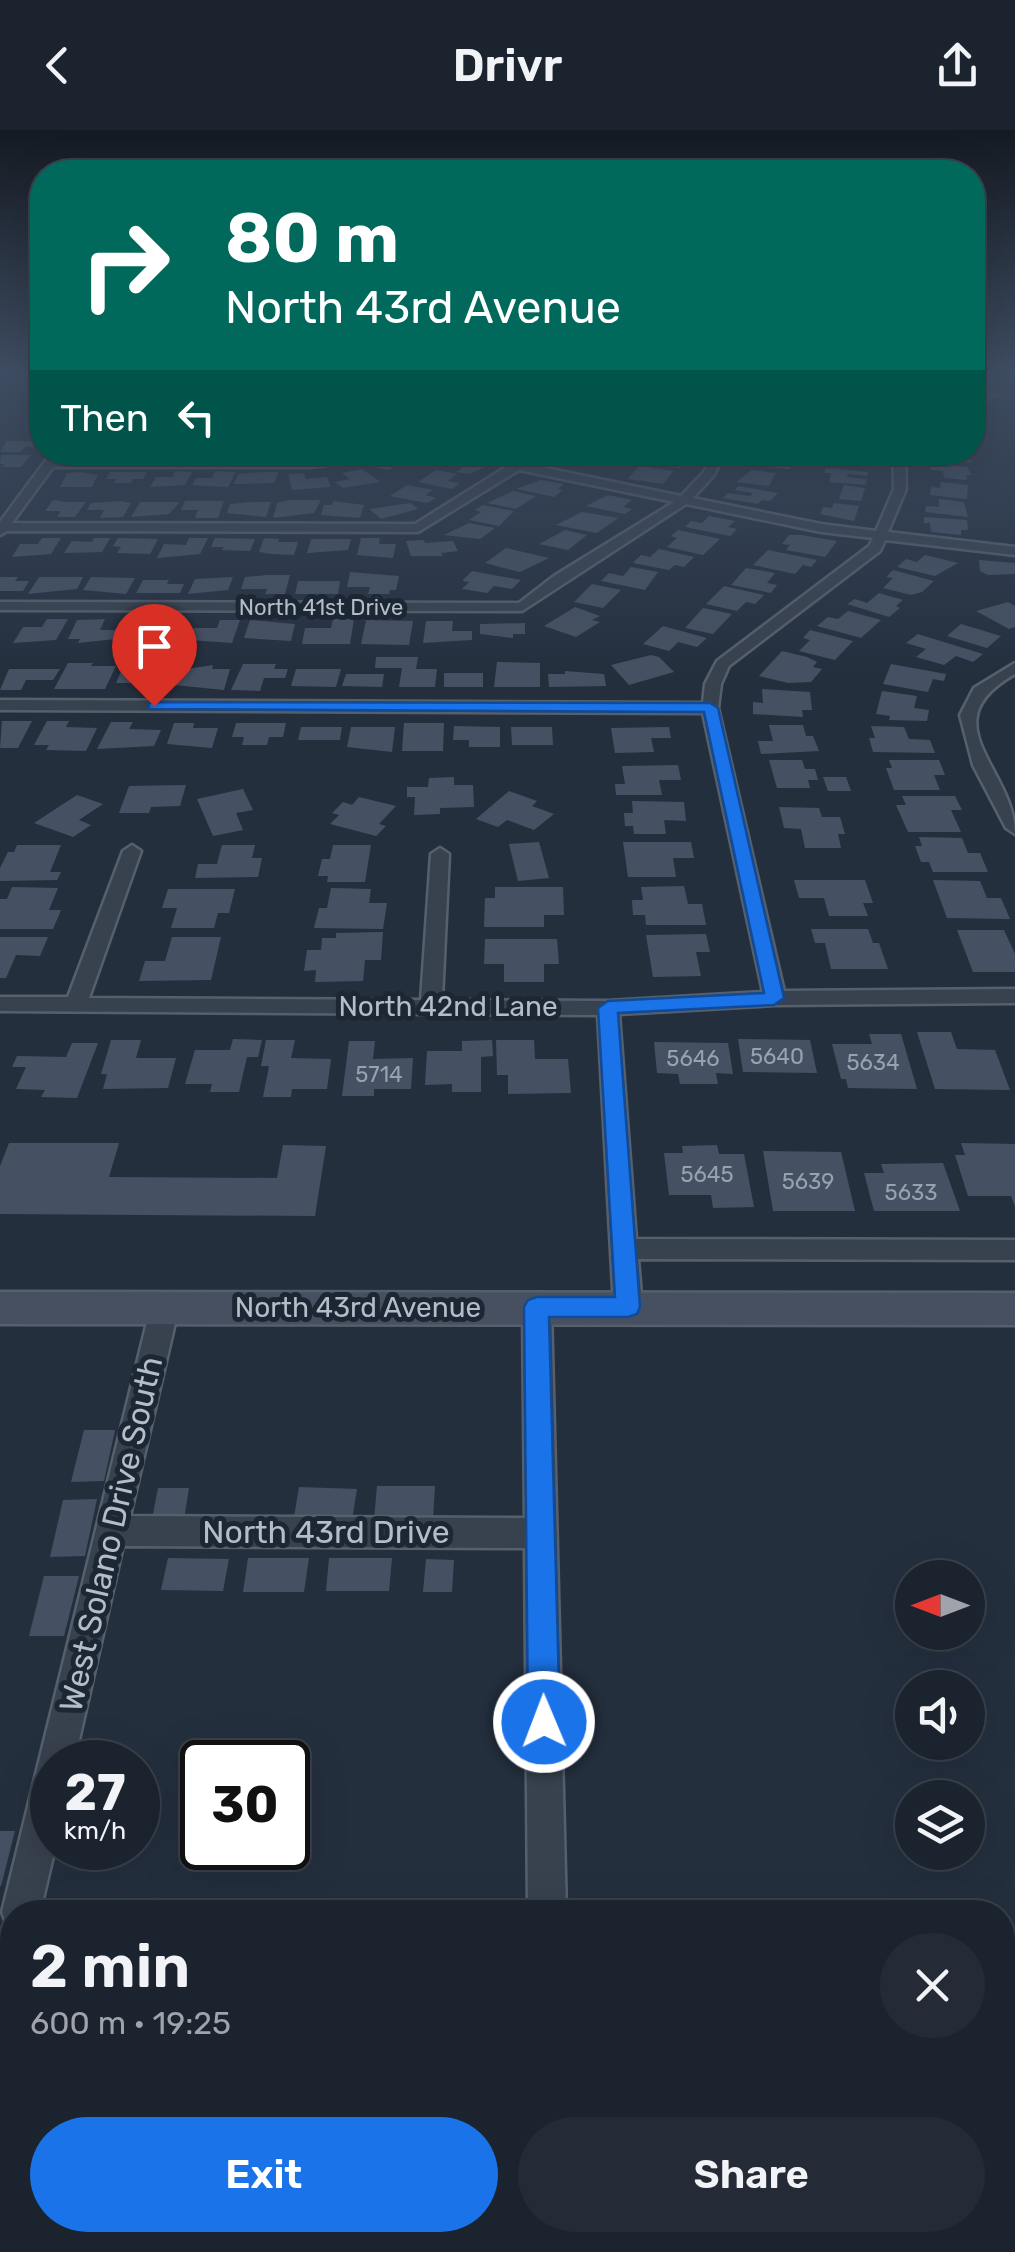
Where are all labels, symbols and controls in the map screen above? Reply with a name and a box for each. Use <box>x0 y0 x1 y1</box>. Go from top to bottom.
icon: back <box>30 38 85 93</box>
icon: share <box>930 38 985 93</box>
text: Drivr <box>453 39 562 92</box>
text: 80 m <box>225 197 399 280</box>
icon: right <box>60 200 190 330</box>
text: North 43rd Avenue <box>225 281 621 334</box>
icon: left <box>169 390 224 445</box>
text: Then <box>60 395 149 441</box>
street label: North 41st Drive <box>239 594 403 621</box>
pin <box>112 604 197 707</box>
icon: arrive <box>127 619 182 674</box>
street label: North 42nd Lane <box>338 990 558 1023</box>
house number: 5640 <box>750 1043 804 1070</box>
house number: 5646 <box>666 1045 720 1072</box>
house number: 5634 <box>846 1049 900 1076</box>
house number: 5714 <box>355 1061 403 1088</box>
house number: 5645 <box>680 1161 734 1188</box>
house number: 5639 <box>782 1168 834 1195</box>
house number: 5633 <box>885 1179 937 1206</box>
street label: North 43rd Avenue <box>235 1291 481 1324</box>
street label: West Solano Drive South <box>52 1353 170 1715</box>
street label: North 43rd Drive <box>202 1513 450 1551</box>
north arrow <box>895 1560 985 1650</box>
map controls <box>895 1560 985 1870</box>
position arrow <box>492 1670 596 1774</box>
button: sound <box>895 1670 985 1760</box>
speed limit sign: 30 <box>180 1740 310 1870</box>
text: 27 <box>64 1763 126 1823</box>
button: layers <box>895 1780 985 1870</box>
text: km/h <box>64 1816 126 1845</box>
text: 2 min <box>30 1931 190 2002</box>
button: close <box>880 1933 985 2038</box>
text: 600 m · 19:25 <box>30 2004 231 2042</box>
button: Exit <box>30 2117 498 2232</box>
button: Share <box>518 2117 985 2232</box>

